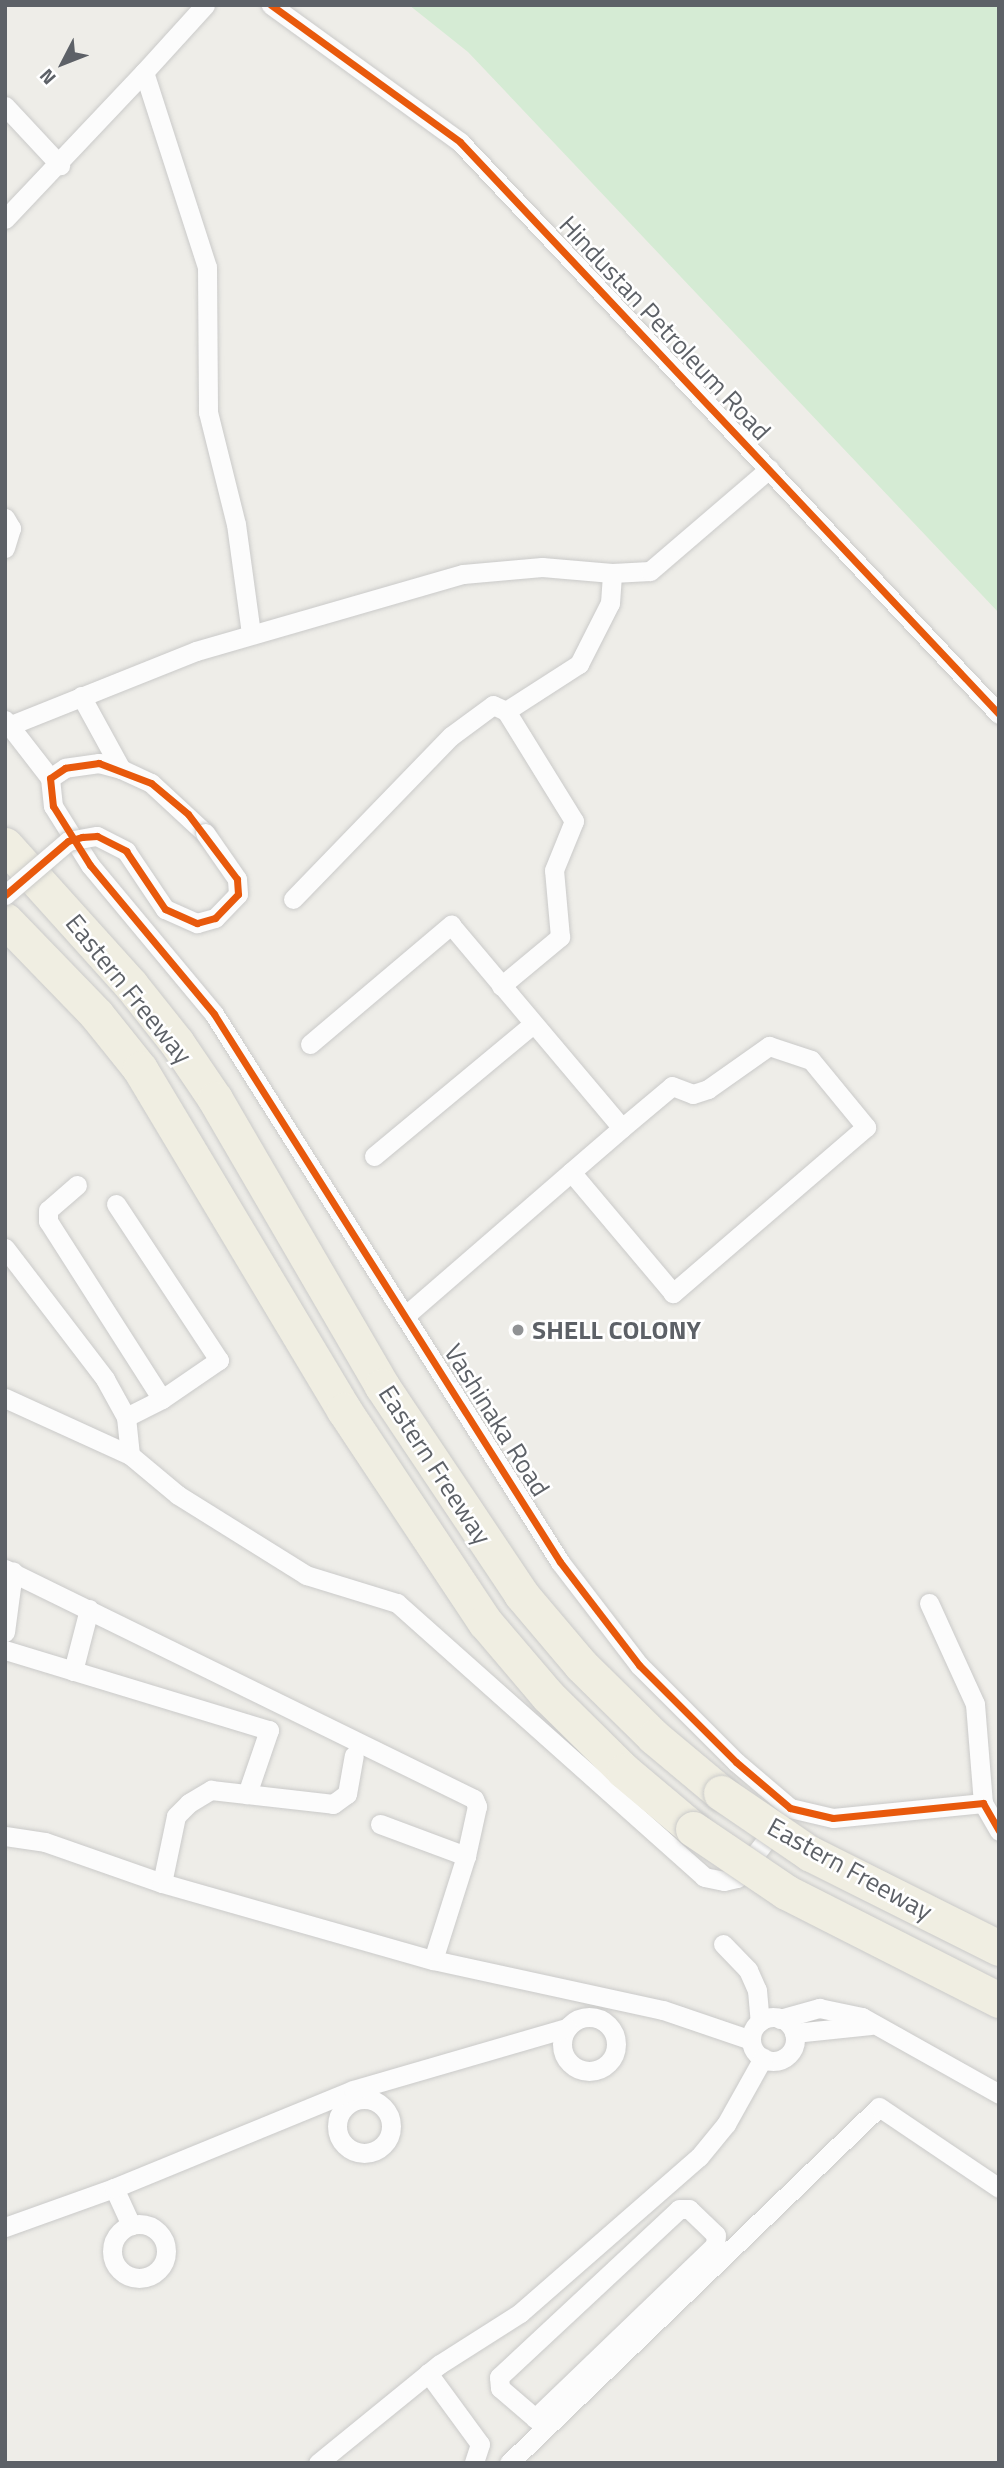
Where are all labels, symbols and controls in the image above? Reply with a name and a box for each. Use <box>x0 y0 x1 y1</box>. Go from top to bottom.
north arrow <box>28 28 98 98</box>
text: N <box>32 63 62 92</box>
street label: Hindustan Petroleum Road <box>553 209 777 447</box>
street label: Eastern Freeway <box>59 908 199 1070</box>
place label: SHELL COLONY <box>532 1314 701 1346</box>
marker: SHELL COLONY <box>510 1322 526 1338</box>
street label: Vashinaka Road <box>438 1338 556 1502</box>
street label: Eastern Freeway <box>372 1380 498 1550</box>
street label: Eastern Freeway <box>762 1811 938 1927</box>

